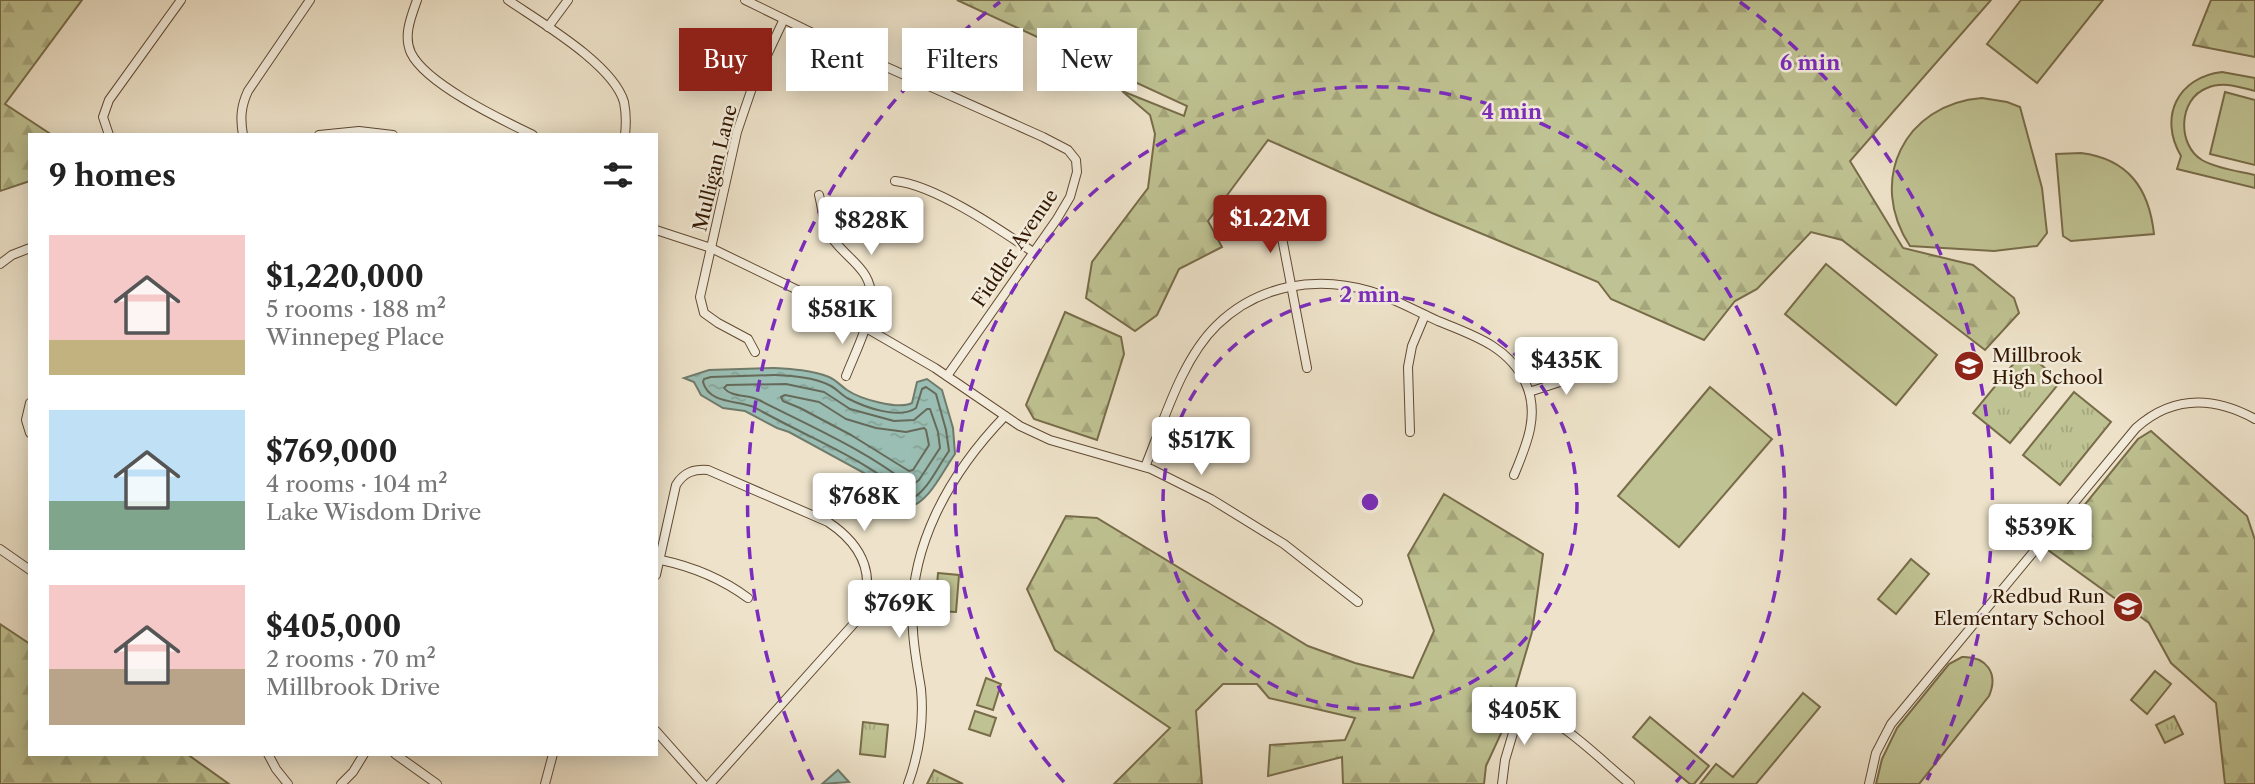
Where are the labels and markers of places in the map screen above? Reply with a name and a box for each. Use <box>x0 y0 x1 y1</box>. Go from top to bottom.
pin: $1.22M <box>1213 196 1327 255</box>
pin: $828K <box>822 198 920 257</box>
pin: $581K <box>793 286 891 346</box>
pin: $435K <box>1517 338 1615 397</box>
place label: Millbrook High School <box>1992 344 2104 389</box>
school or university icon: Millbrook High School <box>1952 349 1986 383</box>
pin: $517K <box>1152 418 1250 477</box>
pin: $768K <box>815 474 913 533</box>
centre of rings <box>1358 490 1382 514</box>
pin: $539K <box>1991 504 2089 564</box>
pin: $769K <box>850 580 948 640</box>
place label: Redbud Run Elementary School <box>1933 585 2105 630</box>
school or university icon: Redbud Run Elementary School <box>2111 590 2145 624</box>
pin: $405K <box>1475 688 1573 747</box>

